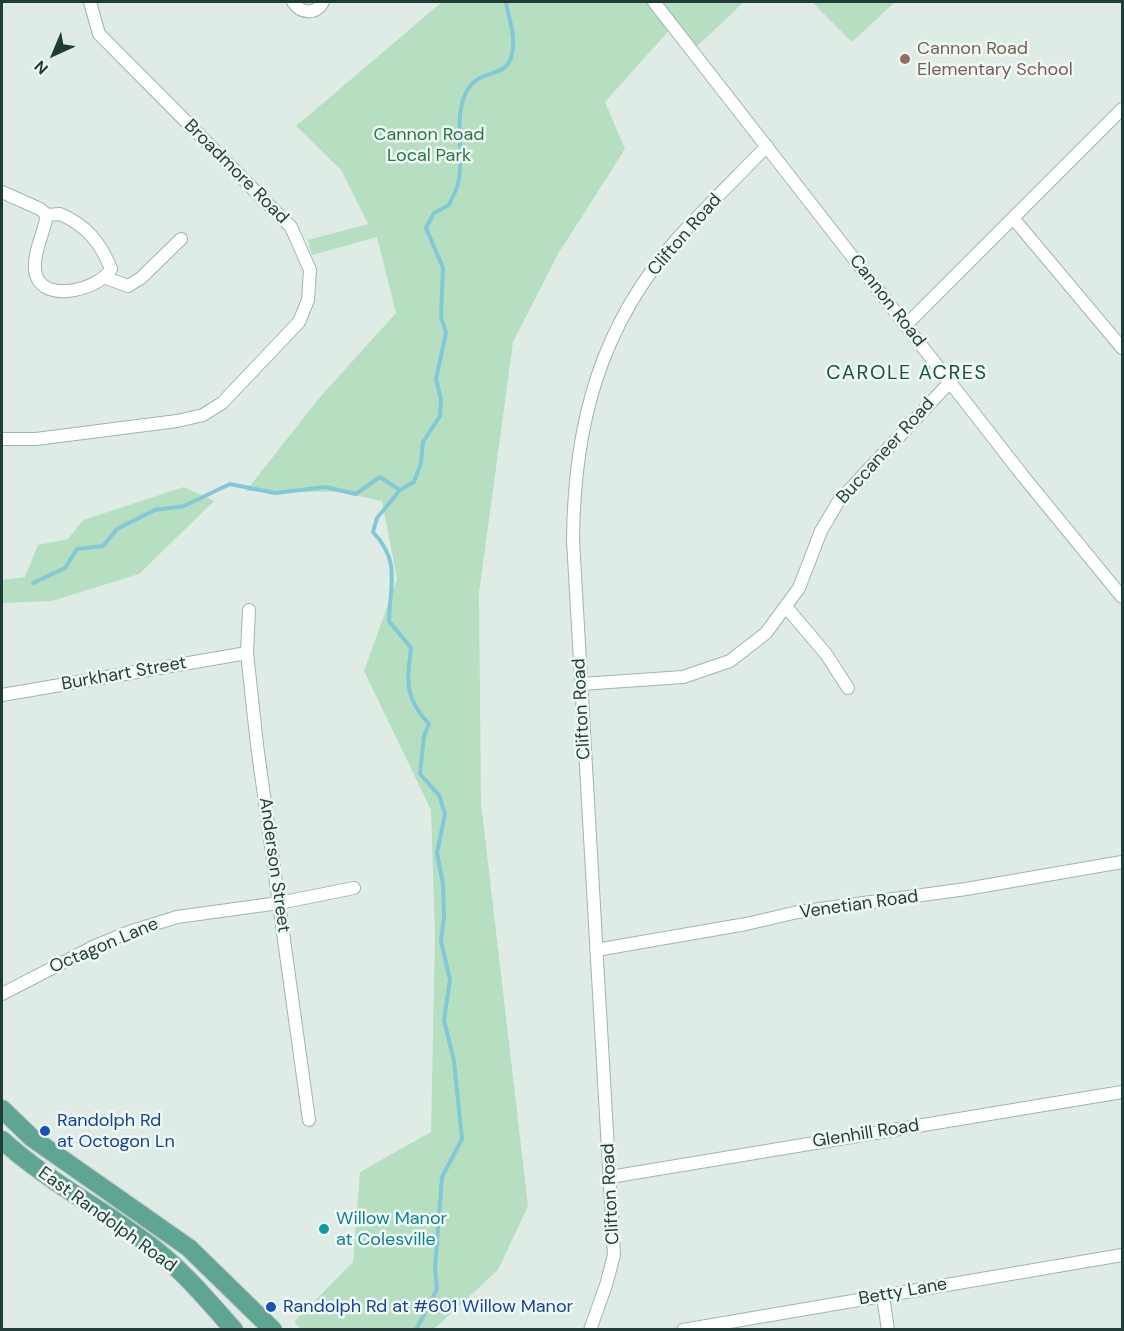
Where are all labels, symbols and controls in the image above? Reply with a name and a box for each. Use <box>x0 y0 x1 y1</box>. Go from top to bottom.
north arrow <box>24 24 84 84</box>
place label: Cannon Road Elementary School <box>917 38 1073 80</box>
marker: Cannon Road Elementary School <box>898 52 912 66</box>
text: N <box>30 56 53 79</box>
street label: Broadmore Road <box>179 115 293 229</box>
park label: Cannon Road Local Park <box>373 124 485 166</box>
street label: Clifton Road <box>643 189 727 281</box>
street label: Cannon Road <box>844 251 930 351</box>
district label: CAROLE ACRES <box>826 362 988 386</box>
street label: Buccaneer Road <box>833 393 939 509</box>
street label: Burkhart Street <box>60 652 188 696</box>
street label: Clifton Road <box>569 658 595 760</box>
street label: Anderson Street <box>254 796 294 934</box>
street label: Venetian Road <box>798 886 920 924</box>
street label: Octagon Lane <box>46 913 162 979</box>
place label: Randolph Rd at Octogon Ln <box>57 1110 175 1152</box>
street label: Glenhill Road <box>811 1115 921 1153</box>
marker: Randolph Rd at Octogon Ln <box>38 1124 52 1138</box>
street label: Clifton Road <box>598 1143 624 1245</box>
street label: East Randolph Road <box>34 1163 180 1277</box>
place label: Willow Manor at Colesville <box>336 1208 447 1250</box>
marker: Willow Manor at Colesville <box>317 1222 331 1236</box>
street label: Betty Lane <box>857 1274 949 1310</box>
place label: Randolph Rd at #601 Willow Manor <box>283 1296 573 1318</box>
marker: Randolph Rd at #601 Willow Manor <box>264 1300 278 1314</box>

